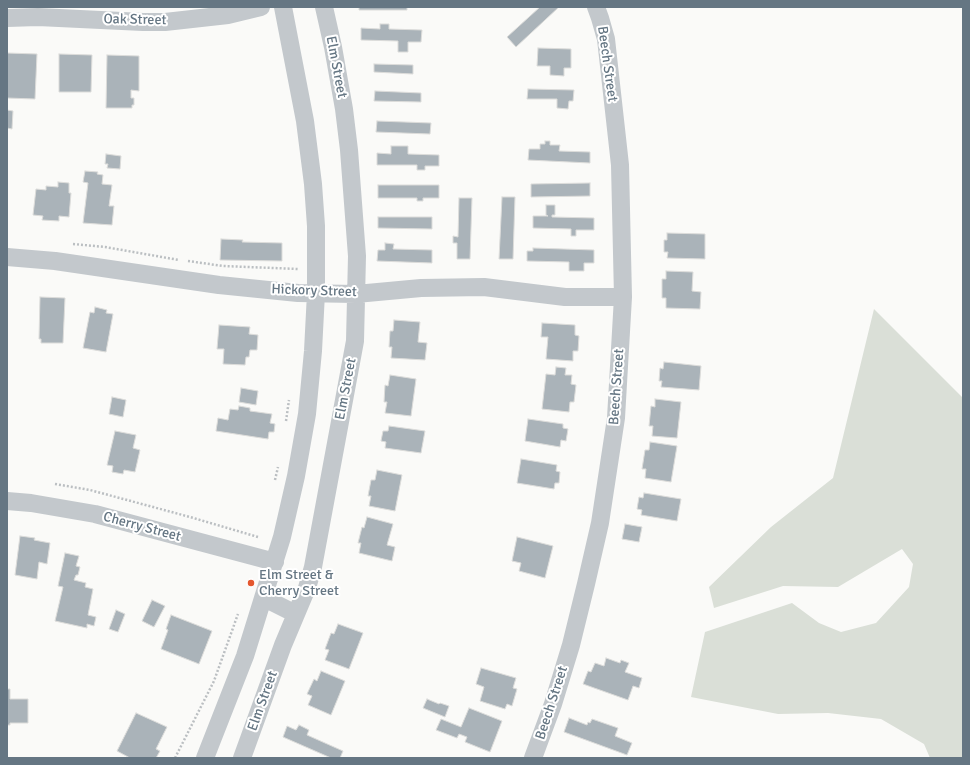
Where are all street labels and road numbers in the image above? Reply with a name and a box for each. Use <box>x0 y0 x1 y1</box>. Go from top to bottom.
street label: Oak Street <box>104 11 166 29</box>
street label: Beech Street <box>593 25 621 103</box>
street label: Elm Street <box>322 35 350 99</box>
street label: Hickory Street <box>271 281 357 301</box>
street label: Beech Street <box>606 348 628 426</box>
street label: Elm Street <box>332 357 360 421</box>
street label: Cherry Street <box>101 509 183 545</box>
street label: Beech Street <box>532 664 572 742</box>
street label: Elm Street <box>244 669 282 733</box>

